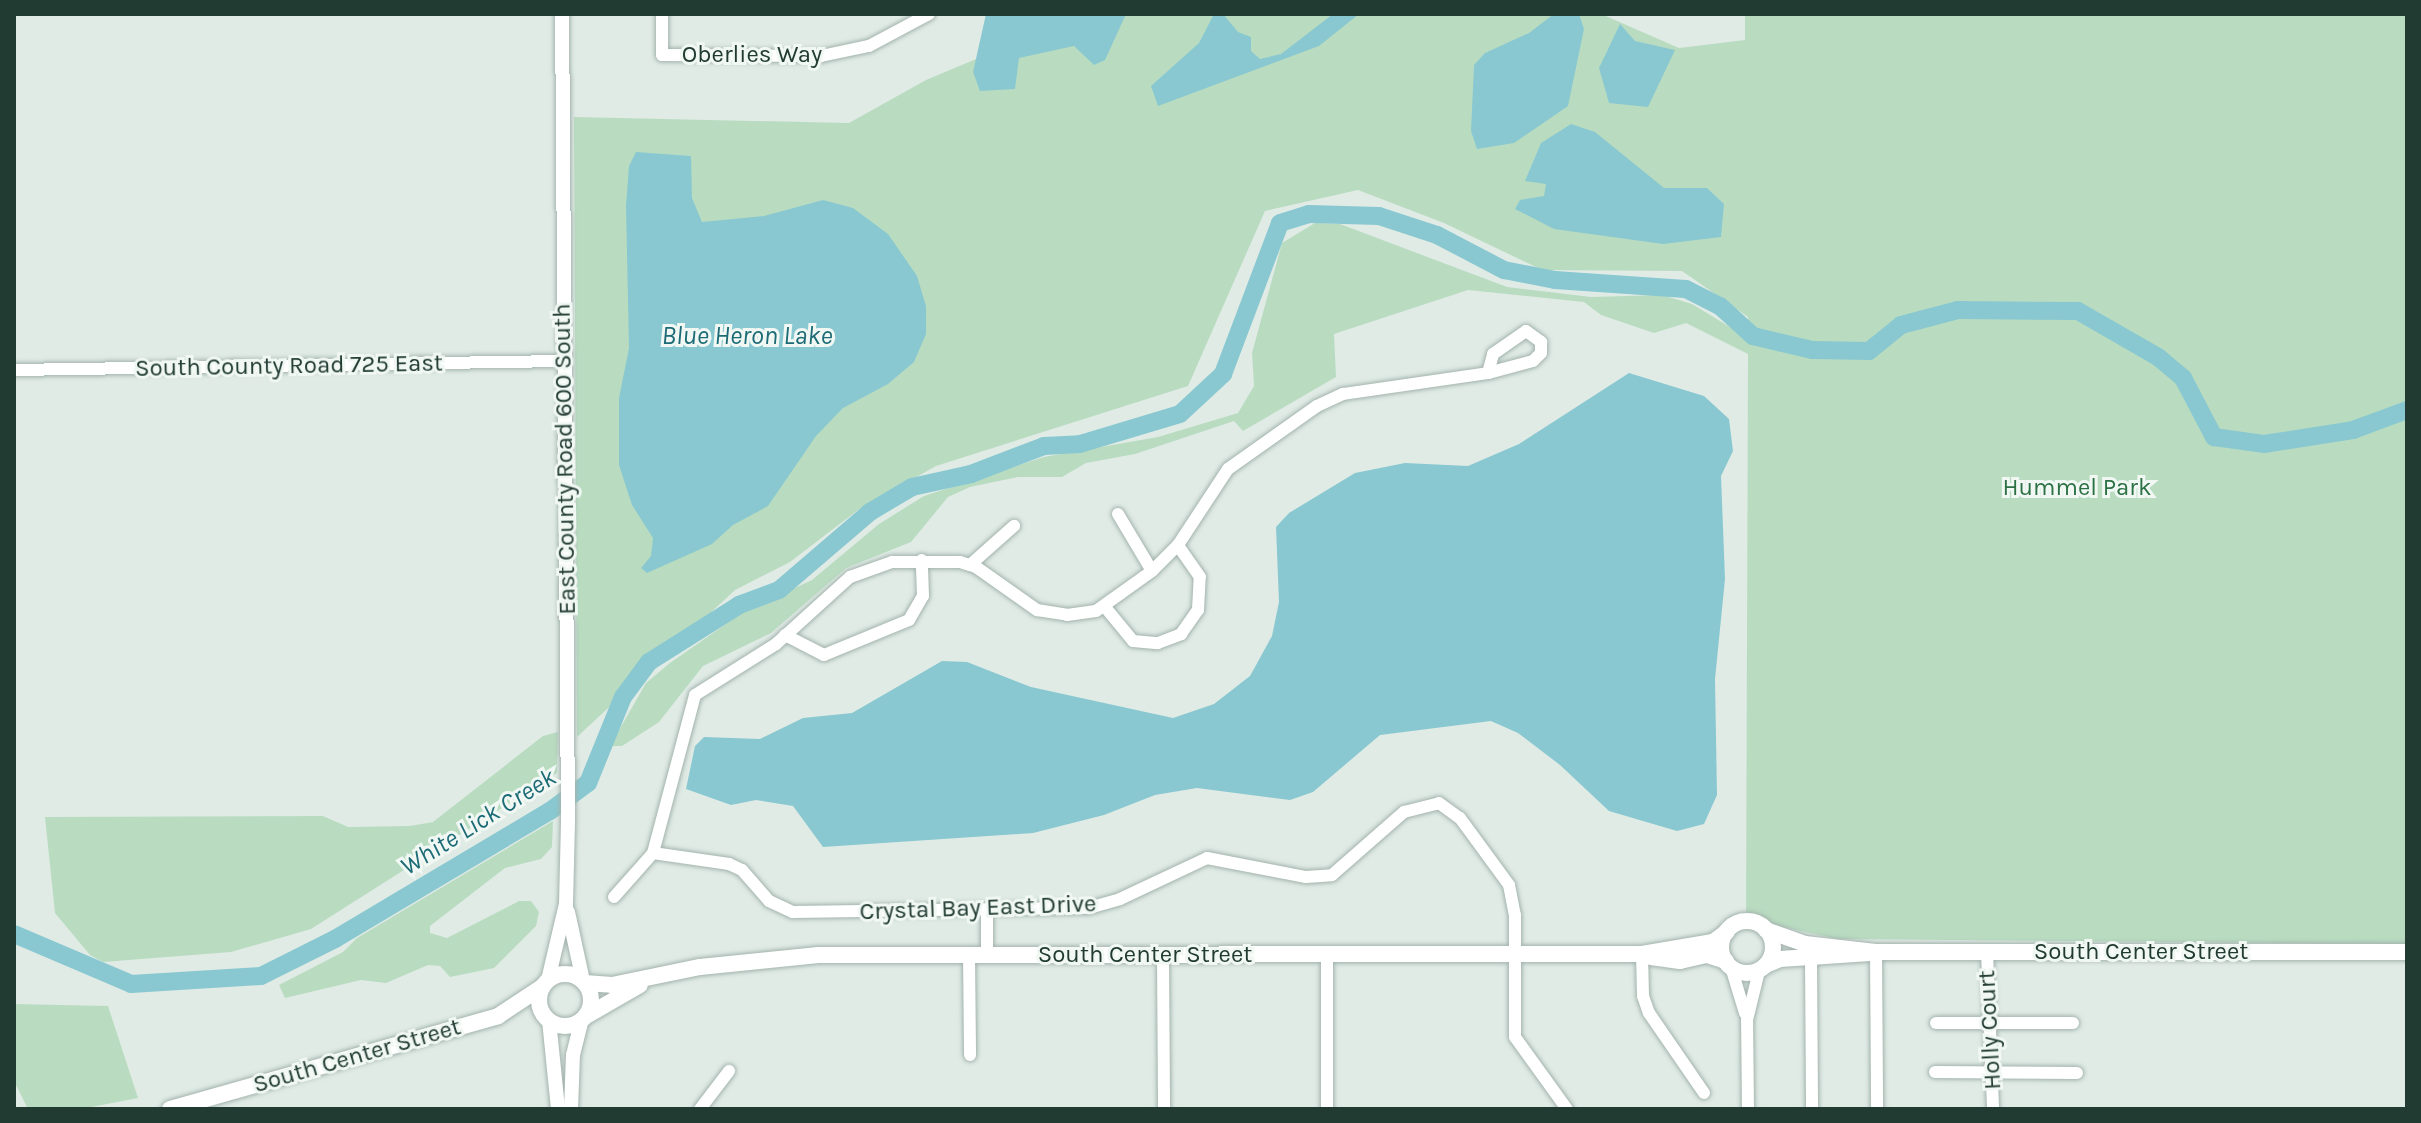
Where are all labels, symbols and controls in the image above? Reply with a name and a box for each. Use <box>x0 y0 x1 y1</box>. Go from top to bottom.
street label: Oberlies Way <box>682 41 822 69</box>
street label: East County Road 600 South <box>548 303 582 615</box>
water label: Blue Heron Lake <box>661 320 833 352</box>
street label: South County Road 725 East <box>135 349 443 383</box>
park label: Hummel Park <box>2003 474 2151 502</box>
water label: White Lick Creek <box>394 762 562 882</box>
street label: Crystal Bay East Drive <box>859 889 1097 927</box>
street label: South Center Street <box>2034 938 2248 966</box>
street label: South Center Street <box>1038 941 1252 969</box>
street label: Holly Court <box>1972 970 2008 1090</box>
street label: South Center Street <box>250 1013 464 1099</box>

